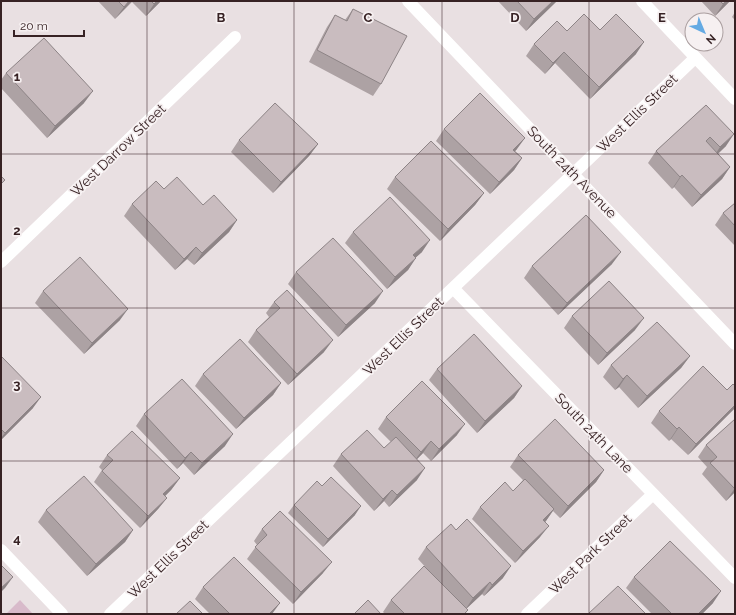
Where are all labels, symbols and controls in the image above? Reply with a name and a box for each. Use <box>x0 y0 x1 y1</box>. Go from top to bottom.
text: B <box>217 10 226 25</box>
text: C <box>364 10 373 25</box>
text: D <box>510 10 520 25</box>
text: E <box>658 10 666 25</box>
scale bar <box>14 12 84 38</box>
north arrow <box>684 12 724 52</box>
text: 20 m <box>20 19 48 33</box>
text: N <box>703 31 718 46</box>
text: 1 <box>14 69 21 84</box>
street label: West Ellis Street <box>594 70 681 155</box>
street label: West Darrow Street <box>67 100 169 199</box>
street label: South 24th Avenue <box>524 123 620 221</box>
text: 2 <box>13 223 21 238</box>
street label: West Ellis Street <box>360 293 447 378</box>
text: 3 <box>13 377 21 392</box>
street label: South 24th Lane <box>552 390 636 476</box>
street label: West Park Street <box>546 511 635 597</box>
street label: West Ellis Street <box>125 516 212 601</box>
text: 4 <box>13 531 21 546</box>

